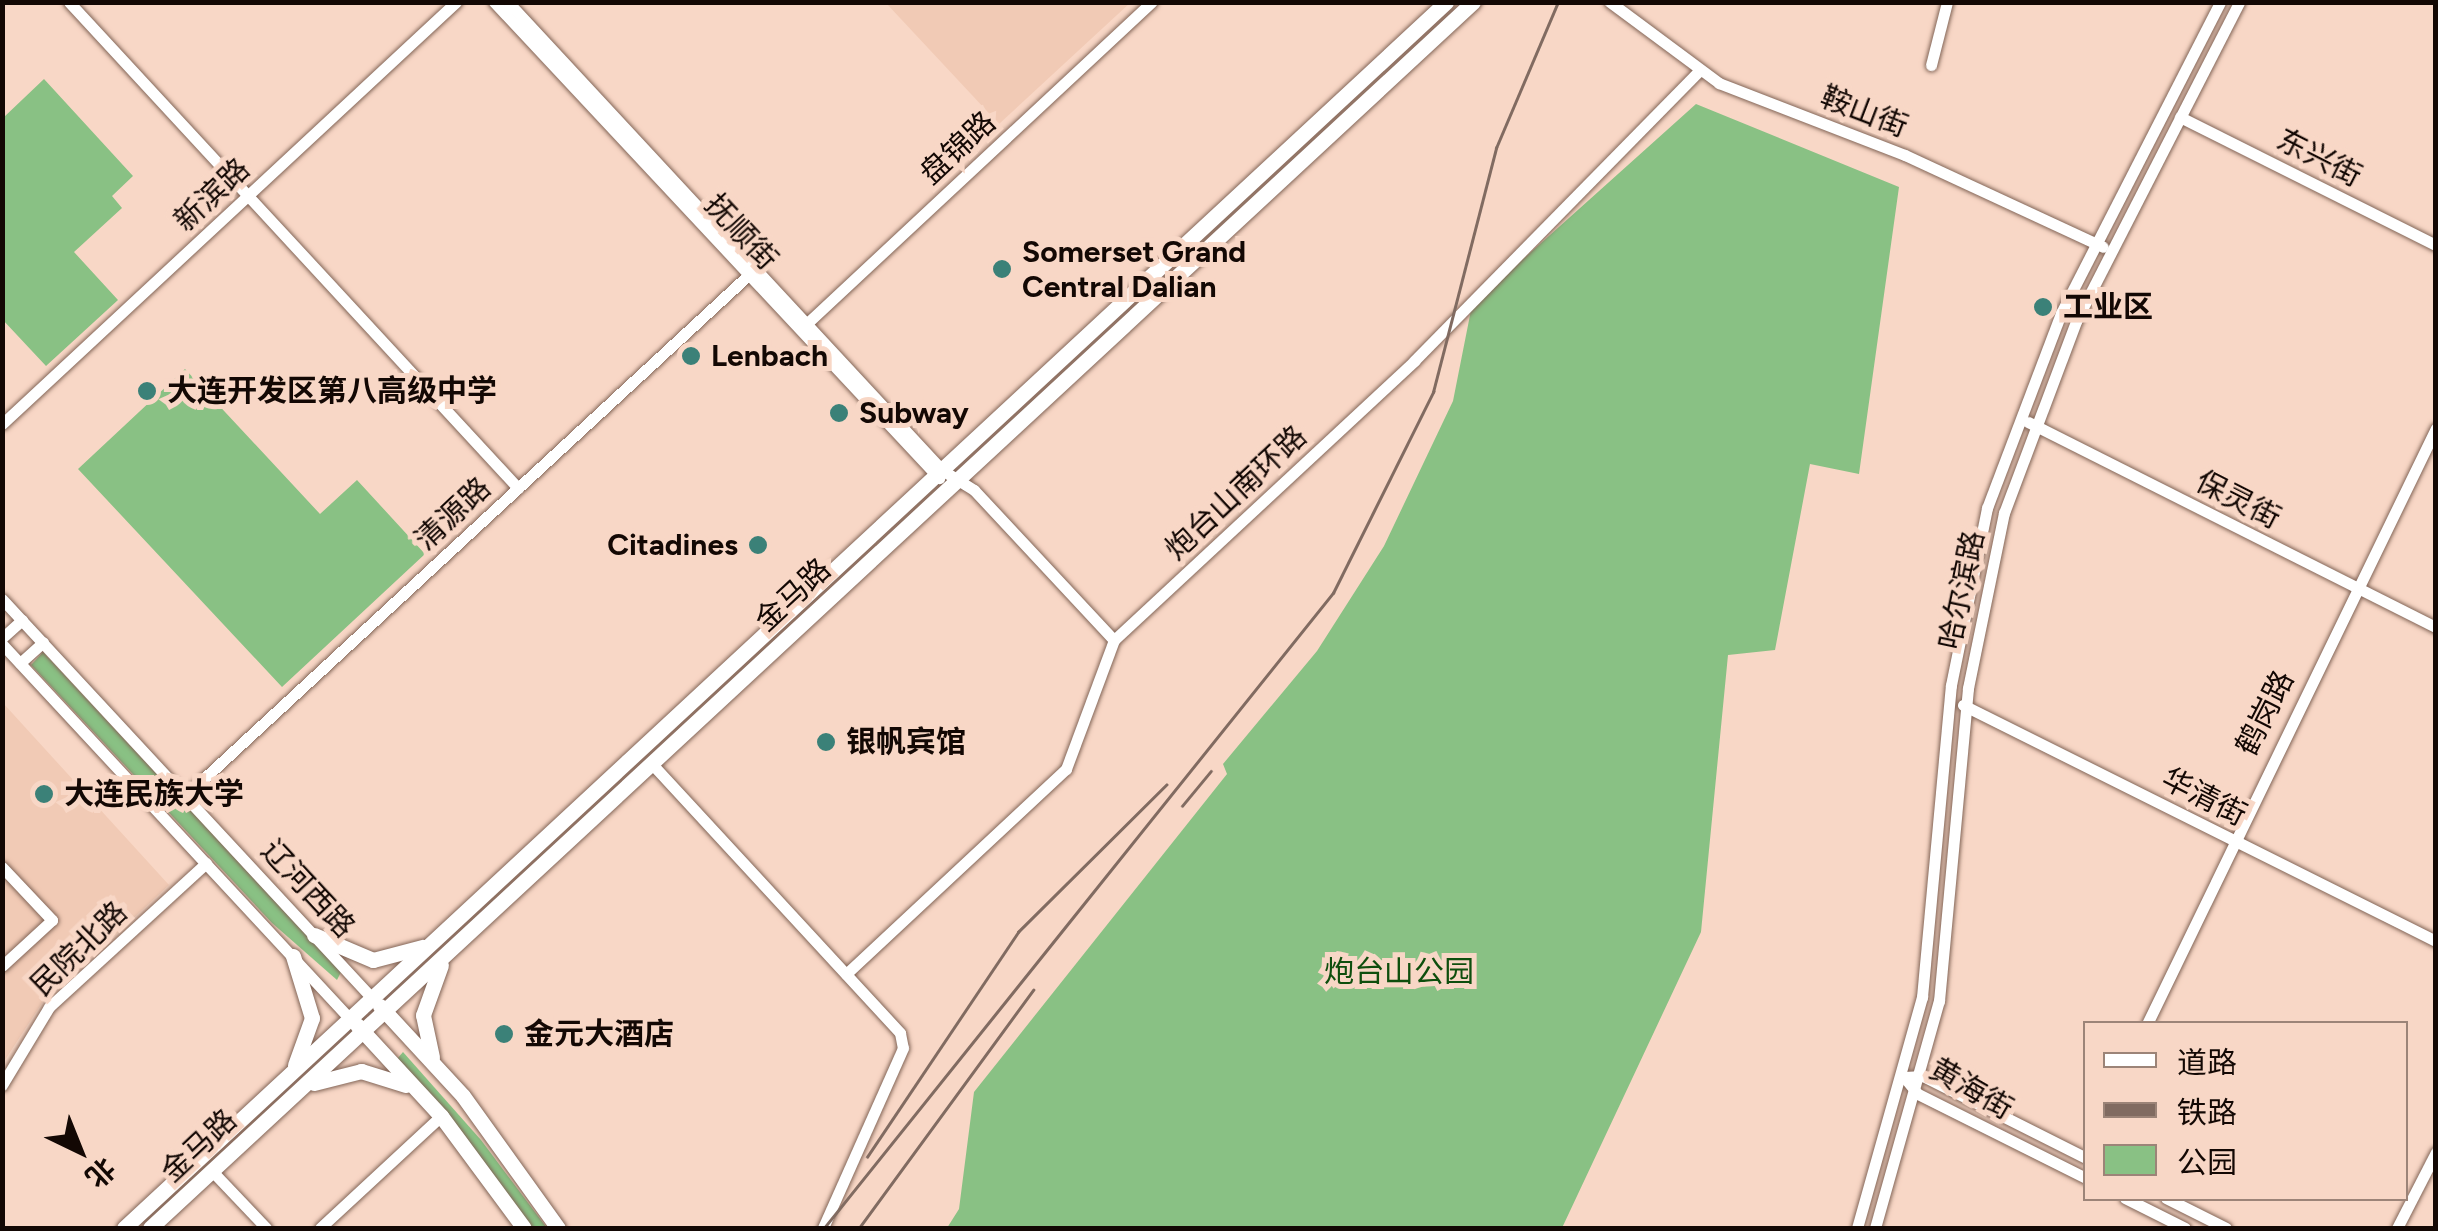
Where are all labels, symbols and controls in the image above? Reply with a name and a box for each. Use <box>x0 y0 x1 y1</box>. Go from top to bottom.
street label: 鞍山街 <box>1816 79 1912 145</box>
street label: 盘锦路 <box>913 104 1003 192</box>
street label: 东兴街 <box>2271 122 2367 194</box>
street label: 新滨路 <box>167 151 257 239</box>
street label: 抚顺街 <box>697 187 785 277</box>
place label: Somerset Grand Central Dalian <box>1022 234 1246 304</box>
marker: Somerset Grand Central Dalian <box>991 258 1013 280</box>
place label: 工业区 <box>2063 289 2153 325</box>
marker: 工业区 <box>2032 296 2054 318</box>
place label: Lenbach <box>711 338 828 374</box>
marker: Lenbach <box>680 345 702 367</box>
place label: 大连开发区第八高级中学 <box>167 373 497 409</box>
marker: 大连开发区第八高级中学 <box>136 380 158 402</box>
place label: Subway <box>859 395 969 431</box>
marker: Subway <box>828 402 850 424</box>
street label: 炮台山南环路 <box>1158 418 1314 568</box>
street label: 保灵街 <box>2190 464 2286 536</box>
street label: 清源路 <box>408 470 498 558</box>
place label: Citadines <box>607 527 738 563</box>
street label: 哈尔滨路 <box>1932 528 1992 652</box>
marker: Citadines <box>747 534 769 556</box>
street label: 金马路 <box>748 551 838 639</box>
street label: 鹤岗路 <box>2229 665 2301 761</box>
place label: 银帆宾馆 <box>846 724 966 760</box>
marker: 银帆宾馆 <box>815 731 837 753</box>
street label: 华清街 <box>2156 761 2252 833</box>
place label: 大连民族大学 <box>64 776 244 812</box>
marker: 大连民族大学 <box>33 783 55 805</box>
street label: 辽河西路 <box>254 833 362 945</box>
street label: 民院北路 <box>23 894 135 1004</box>
park label: 炮台山公园 <box>1324 954 1474 990</box>
place label: 金元大酒店 <box>524 1016 674 1052</box>
legend <box>2083 1021 2408 1201</box>
marker: 金元大酒店 <box>493 1023 515 1045</box>
text: 道路 <box>2177 1044 2237 1081</box>
street label: 黄海街 <box>1923 1051 2019 1127</box>
text: 铁路 <box>2177 1094 2237 1131</box>
north arrow <box>30 1101 130 1201</box>
street label: 金马路 <box>154 1102 244 1190</box>
text: 公园 <box>2177 1144 2237 1181</box>
text: 北 <box>79 1151 122 1195</box>

